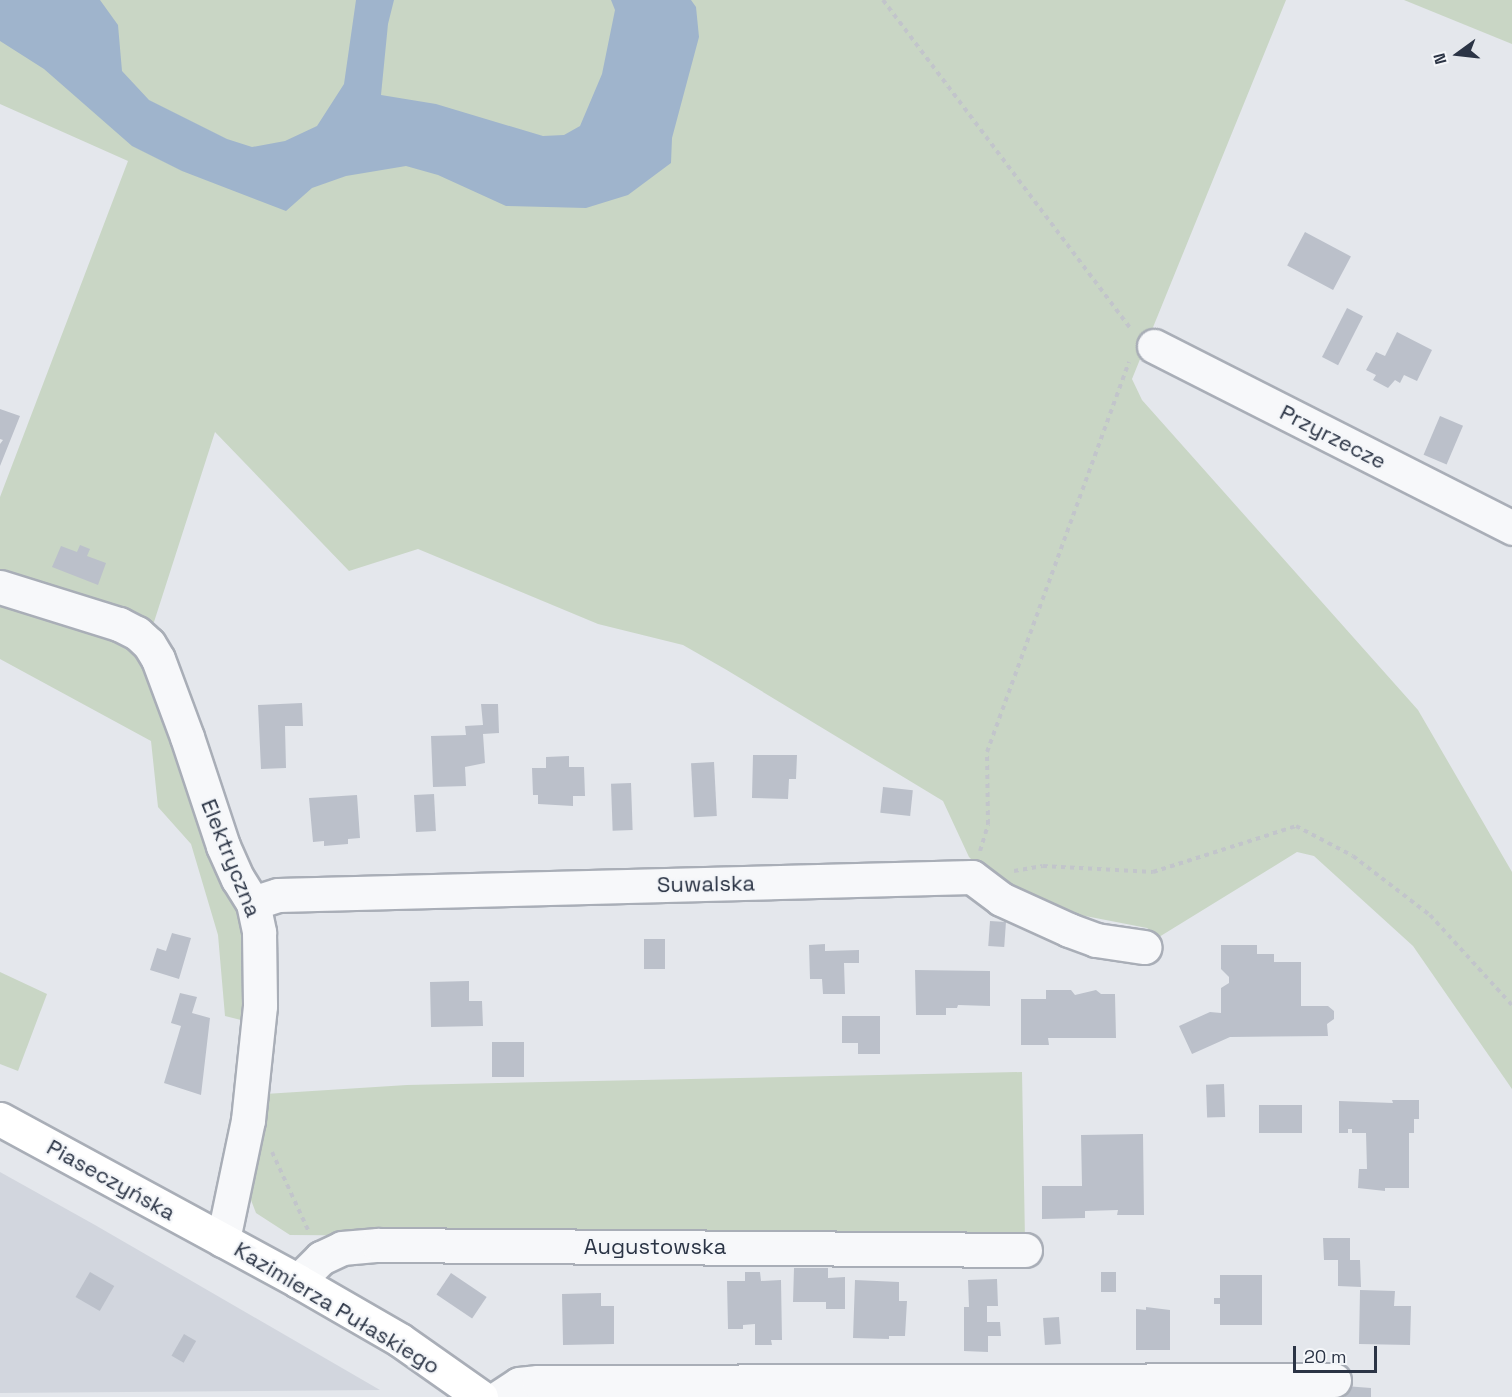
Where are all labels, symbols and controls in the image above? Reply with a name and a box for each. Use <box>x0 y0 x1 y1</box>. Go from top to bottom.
north arrow <box>1428 24 1488 84</box>
text: N <box>1429 51 1452 67</box>
street label: Przyrzecze <box>1275 399 1391 475</box>
street label: Elektryczna <box>195 795 267 921</box>
street label: Suwalska <box>657 870 755 898</box>
street label: Piaseczyńska <box>42 1134 180 1226</box>
street label: Augustowska <box>584 1234 726 1260</box>
street label: Kazimierza Pułaskiego <box>229 1236 445 1380</box>
scale bar <box>1296 1334 1380 1372</box>
text: 20 m <box>1304 1345 1347 1368</box>

